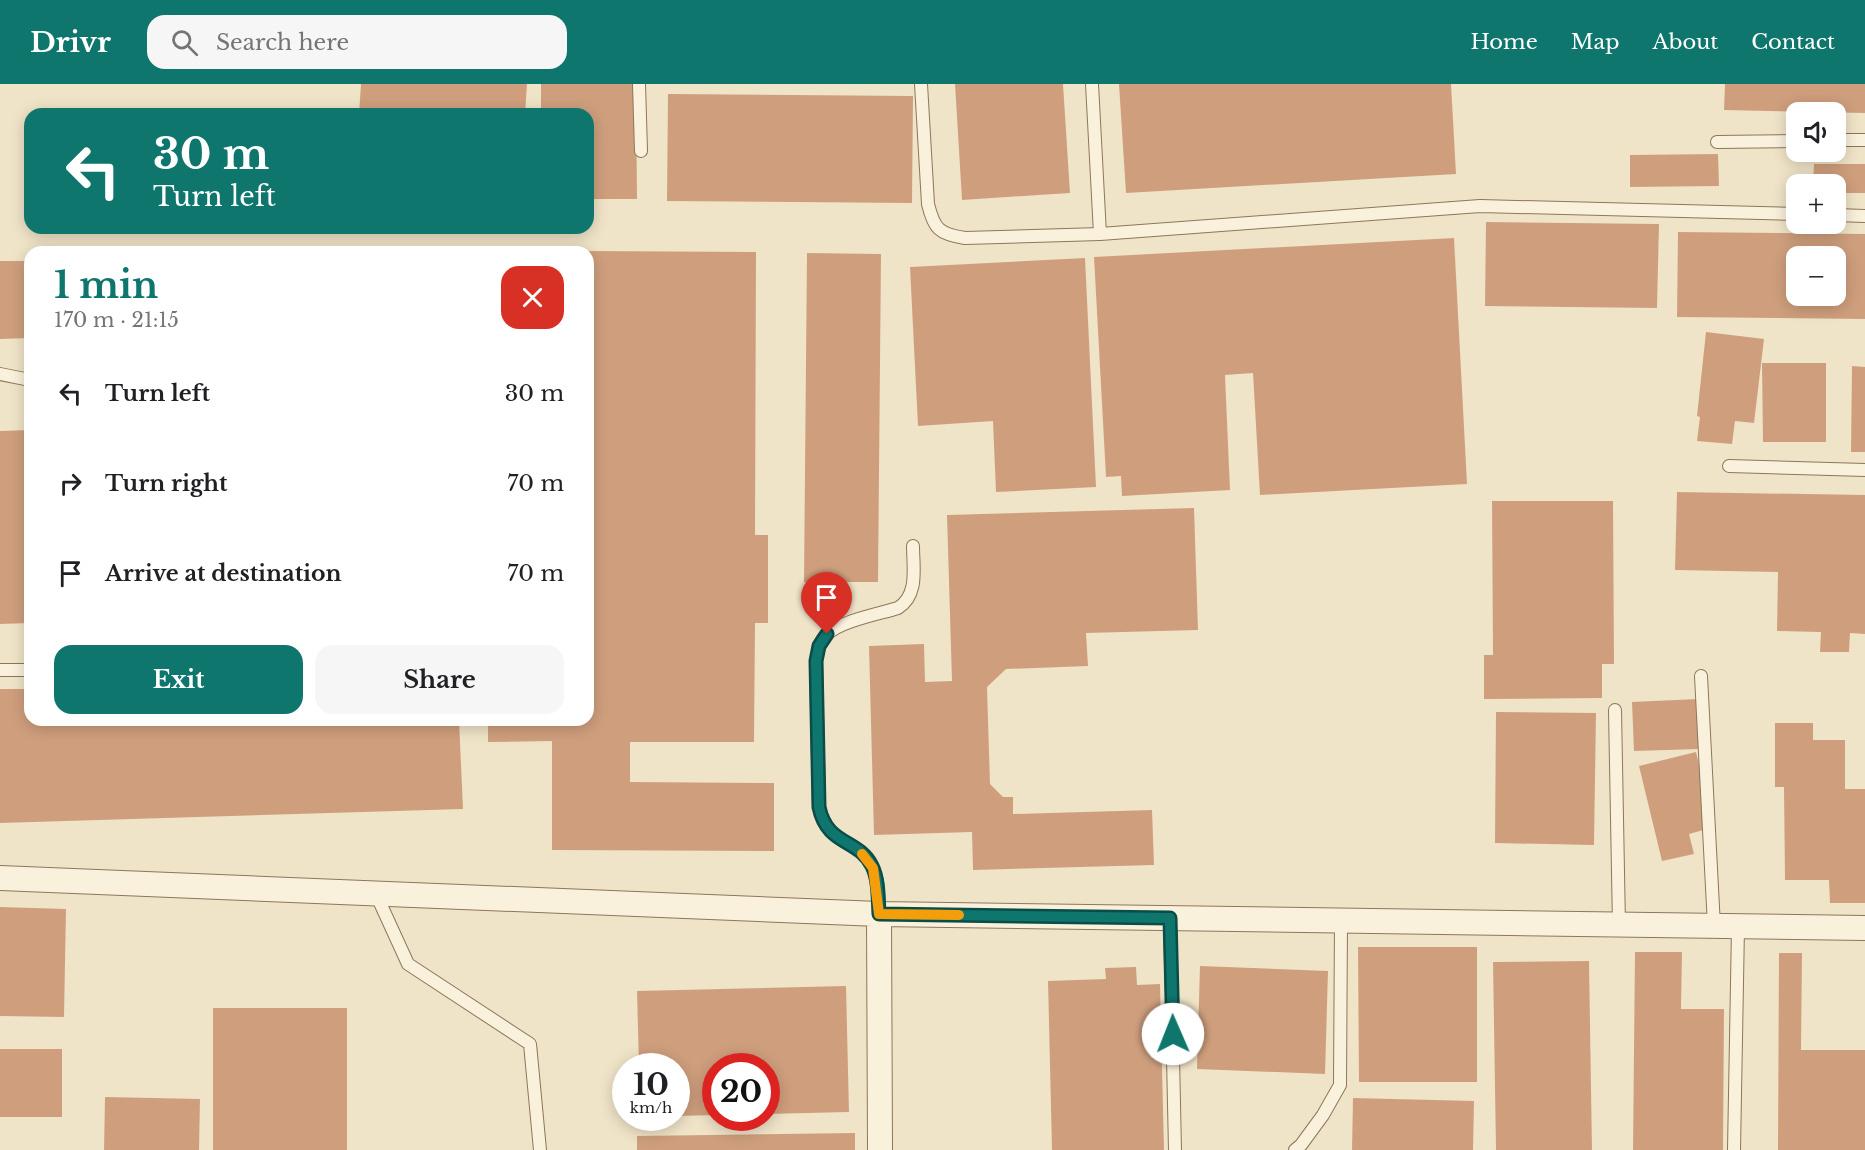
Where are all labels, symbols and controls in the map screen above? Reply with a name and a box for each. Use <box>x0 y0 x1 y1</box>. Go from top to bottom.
search box <box>147 15 567 69</box>
text: Drivr <box>30 25 111 60</box>
icon: search <box>168 26 201 59</box>
text: Search here <box>216 29 349 56</box>
text: Home <box>1471 29 1538 55</box>
text: Map <box>1571 29 1619 55</box>
text: About <box>1652 29 1718 55</box>
text: Contact <box>1751 29 1835 55</box>
map controls <box>1786 102 1846 306</box>
button: sound <box>1786 102 1846 162</box>
text: 30 m <box>153 128 269 180</box>
icon: left <box>54 132 132 210</box>
button: + <box>1786 174 1846 234</box>
text: Turn left <box>153 180 276 213</box>
button: − <box>1786 246 1846 306</box>
text: 1 min <box>54 263 158 308</box>
button: close <box>501 266 564 329</box>
text: 170 m · 21:15 <box>54 308 179 332</box>
icon: left <box>54 377 87 410</box>
text: Turn left <box>105 380 210 407</box>
text: 30 m <box>505 380 564 407</box>
icon: right <box>54 467 87 500</box>
text: Turn right <box>105 470 227 497</box>
text: 70 m <box>507 470 564 497</box>
icon: arrive <box>54 557 87 590</box>
text: Arrive at destination <box>105 560 342 587</box>
text: 70 m <box>507 560 564 587</box>
pin <box>801 572 852 634</box>
icon: arrive <box>810 581 843 614</box>
button: Exit <box>54 645 303 714</box>
button: Share <box>315 645 564 714</box>
position arrow <box>1141 1002 1205 1066</box>
speed limit sign: 20 <box>702 1053 780 1131</box>
text: 10 <box>633 1066 669 1103</box>
text: km/h <box>630 1098 672 1117</box>

